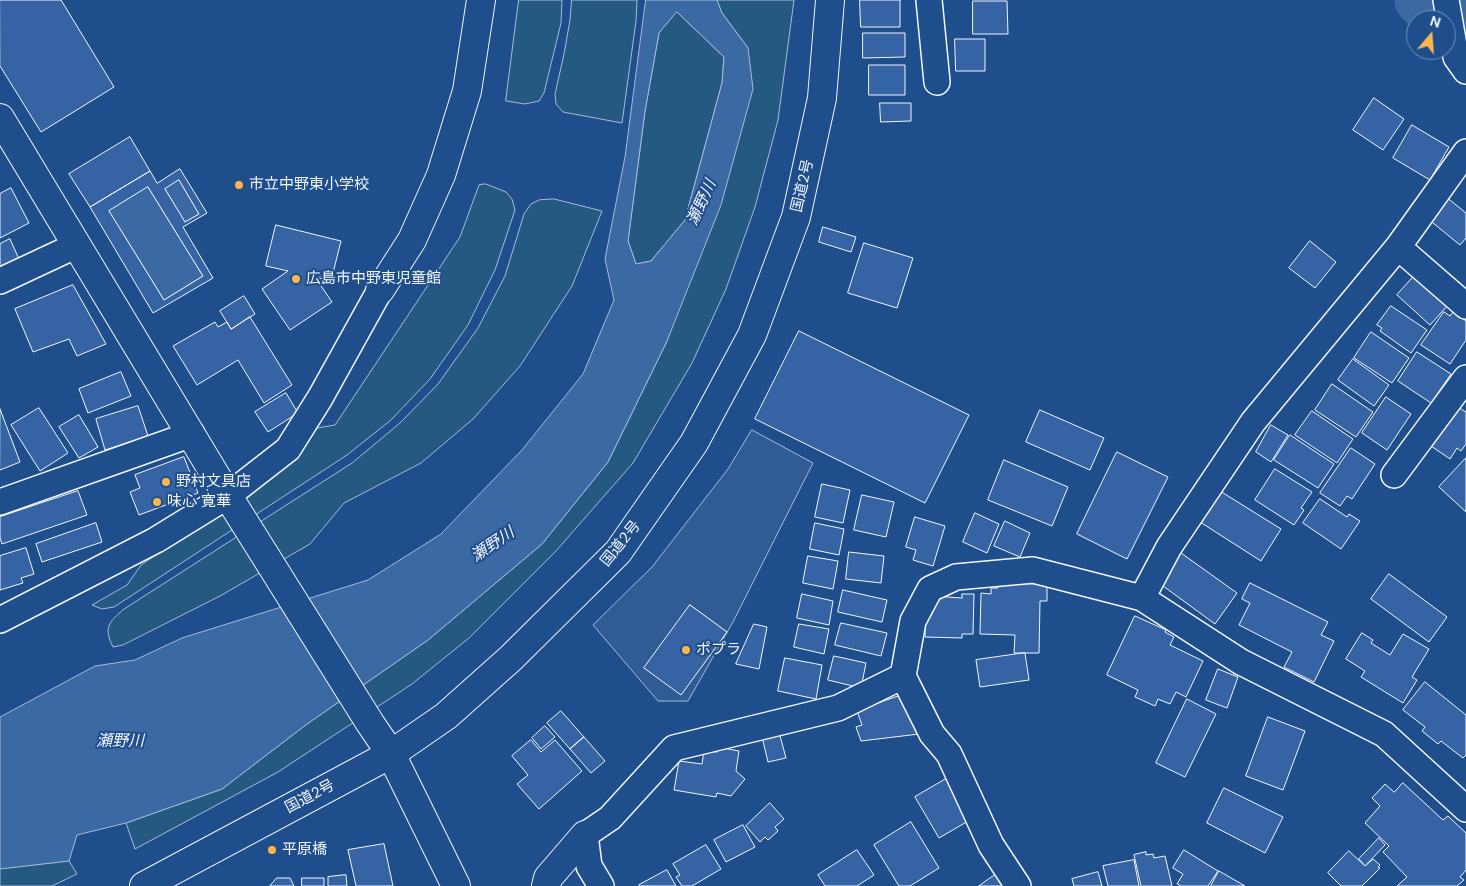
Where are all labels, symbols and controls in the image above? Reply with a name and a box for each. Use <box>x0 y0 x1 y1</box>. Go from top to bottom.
north arrow <box>1406 10 1456 60</box>
text: N <box>1428 12 1443 32</box>
street label: 国道2号 <box>788 158 818 214</box>
place label: 市立中野東小学校 <box>249 176 369 194</box>
water label: 瀬野川 <box>683 177 721 229</box>
marker: 市立中野東小学校 <box>233 179 245 191</box>
place label: 広島市中野東児童館 <box>306 270 441 288</box>
marker: 広島市中野東児童館 <box>290 273 302 285</box>
place label: 野村文具店 <box>176 473 251 491</box>
marker: 野村文具店 <box>160 476 172 488</box>
place label: 味心 寛華 <box>167 493 231 511</box>
marker: 味心 寛華 <box>151 496 163 508</box>
street label: 国道2号 <box>597 517 645 571</box>
water label: 瀬野川 <box>468 524 518 566</box>
place label: ポプラ <box>696 641 741 659</box>
marker: ポプラ <box>680 644 692 656</box>
water label: 瀬野川 <box>96 732 144 752</box>
street label: 国道2号 <box>282 776 338 818</box>
place label: 平原橋 <box>282 841 327 859</box>
marker: 平原橋 <box>266 844 278 856</box>

